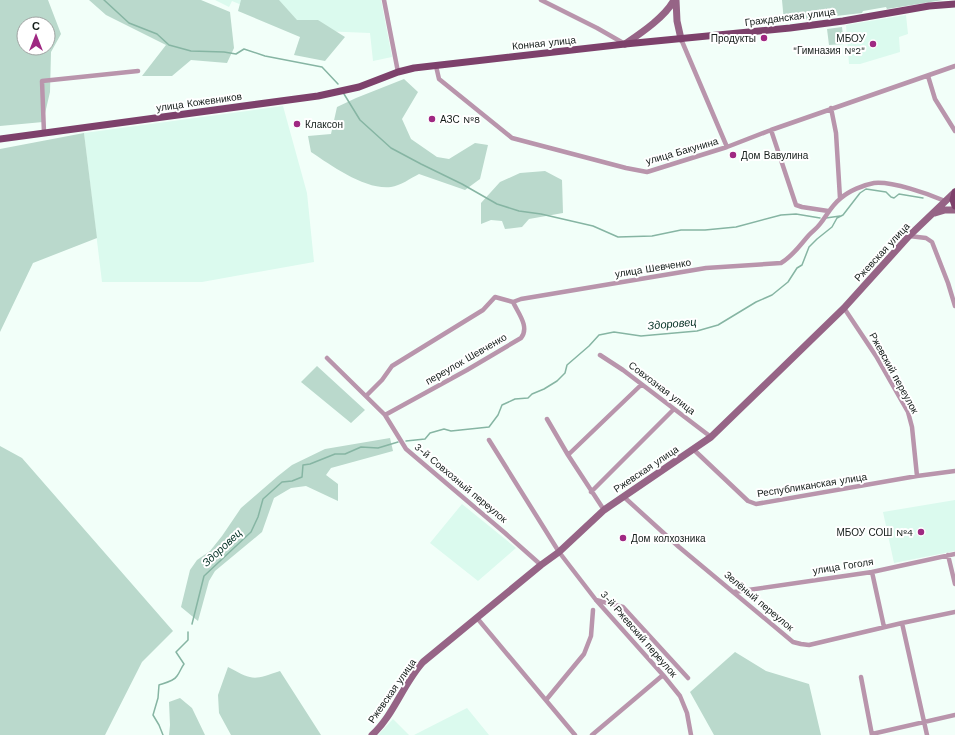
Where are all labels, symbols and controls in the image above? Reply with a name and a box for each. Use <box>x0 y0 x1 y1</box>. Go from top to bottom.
street label: Гражданская улица <box>744 6 836 28</box>
north arrow <box>16 16 56 56</box>
text: С <box>32 20 40 33</box>
place label: Продукты <box>711 33 756 44</box>
marker: Продукты <box>759 33 769 43</box>
place label: МБОУ "Гимназия №2" <box>793 33 866 56</box>
street label: Конная улица <box>511 34 577 52</box>
marker: МБОУ "Гимназия №2" <box>868 39 878 49</box>
street label: улица Кожевников <box>156 91 242 113</box>
marker: АЗС №8 <box>427 114 437 124</box>
place label: АЗС №8 <box>440 114 480 125</box>
marker: Клаксон <box>292 119 302 129</box>
place label: Клаксон <box>305 119 343 130</box>
street label: улица Бакунина <box>645 135 720 167</box>
marker: Дом Вавулина <box>728 150 738 160</box>
place label: Дом Вавулина <box>741 150 809 161</box>
street label: Ржевская улица <box>852 220 912 283</box>
street label: улица Шевченко <box>614 256 692 279</box>
water label: Здоровец <box>647 315 697 333</box>
street label: переулок Шевченко <box>423 331 509 387</box>
street label: Ржевский переулок <box>867 331 921 416</box>
street label: Совхозная улица <box>627 359 698 417</box>
street label: 3-й Совхозный переулок <box>413 441 510 525</box>
street label: Ржевская улица <box>612 443 681 495</box>
street label: Республиканская улица <box>756 471 868 499</box>
water label: Здоровец <box>200 527 244 569</box>
place label: МБОУ СОШ №4 <box>836 527 913 538</box>
marker: МБОУ СОШ №4 <box>916 527 926 537</box>
marker: Дом колхозника <box>618 533 628 543</box>
place label: Дом колхозника <box>631 533 706 544</box>
street label: улица Гоголя <box>812 556 874 576</box>
street label: Зелёный переулок <box>722 569 796 634</box>
street label: 3-й Ржевский переулок <box>599 589 680 680</box>
street label: Ржевская улица <box>366 657 418 725</box>

